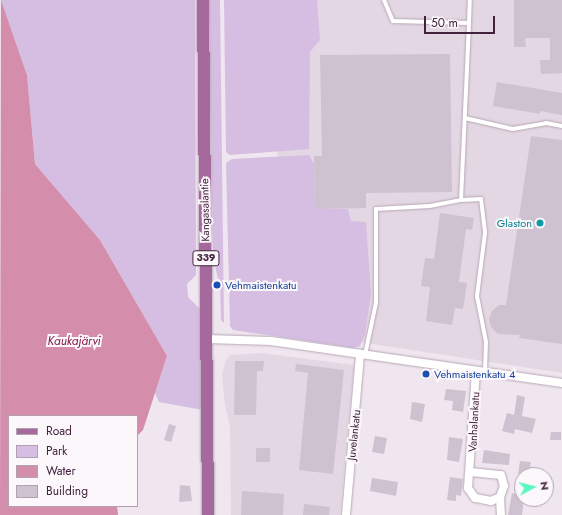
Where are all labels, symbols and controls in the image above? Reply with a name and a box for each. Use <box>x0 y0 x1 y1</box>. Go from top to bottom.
scale bar <box>426 8 497 34</box>
text: 50 m <box>431 14 458 32</box>
street label: Kangasalantie <box>198 178 212 242</box>
place label: Glaston <box>497 216 532 230</box>
marker: Glaston <box>535 218 545 228</box>
road number: 339 <box>192 250 220 266</box>
place label: Vehmaistenkatu <box>225 278 297 292</box>
marker: Vehmaistenkatu <box>212 280 222 290</box>
water label: Kaukajärvi <box>47 335 101 349</box>
place label: Vehmaistenkatu 4 <box>434 367 515 381</box>
marker: Vehmaistenkatu 4 <box>421 369 431 379</box>
street label: Vanhalankatu <box>466 391 482 453</box>
street label: Juvelankatu <box>345 409 363 461</box>
legend <box>8 415 138 507</box>
text: Road <box>46 422 72 440</box>
text: Park <box>46 442 67 460</box>
text: Water <box>46 462 76 480</box>
north arrow <box>514 467 554 507</box>
text: N <box>536 480 553 491</box>
text: Building <box>46 482 88 500</box>

